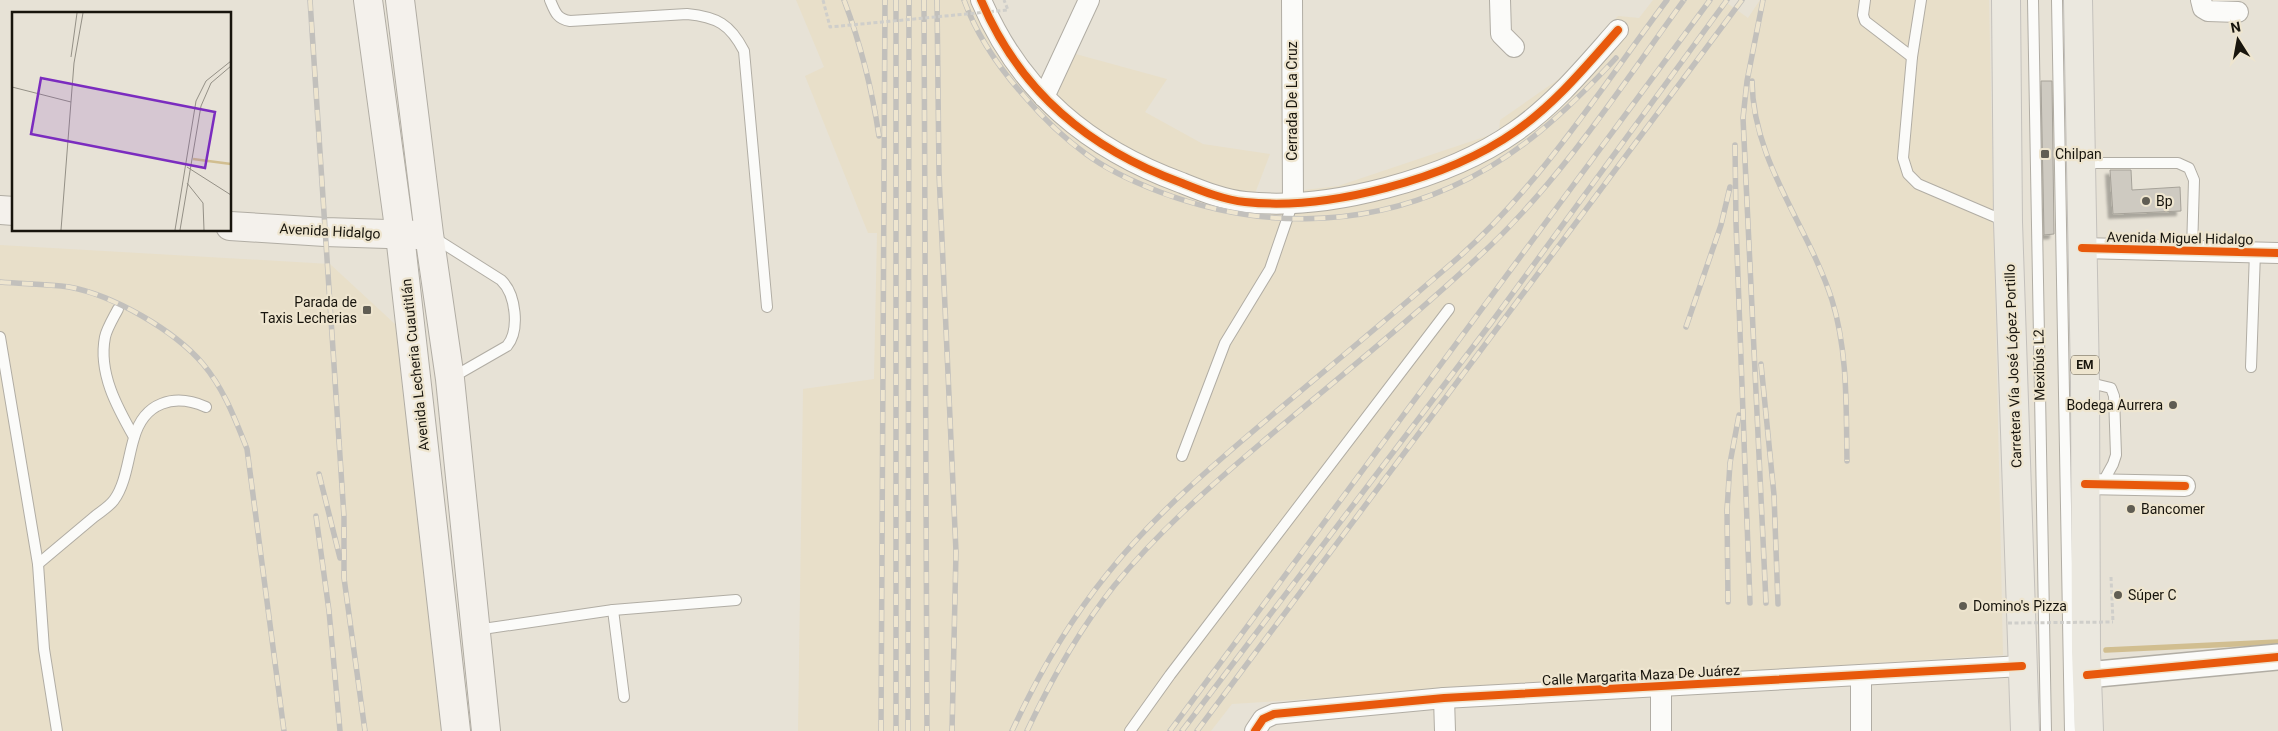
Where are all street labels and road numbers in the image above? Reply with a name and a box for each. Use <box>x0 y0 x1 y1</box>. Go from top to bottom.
street label: Cerrada De La Cruz <box>1284 41 1300 161</box>
street label: Avenida Hidalgo <box>279 220 381 242</box>
street label: Avenida Miguel Hidalgo <box>2107 229 2253 247</box>
street label: Carretera Vía José López Portillo <box>2001 264 2025 468</box>
street label: Avenida Lecheria Cuautitlán <box>398 278 432 452</box>
street label: Mexibús L2 <box>2030 329 2048 401</box>
road number: EM <box>2071 356 2099 374</box>
street label: Calle Margarita Maza De Juárez <box>1542 662 1740 688</box>

